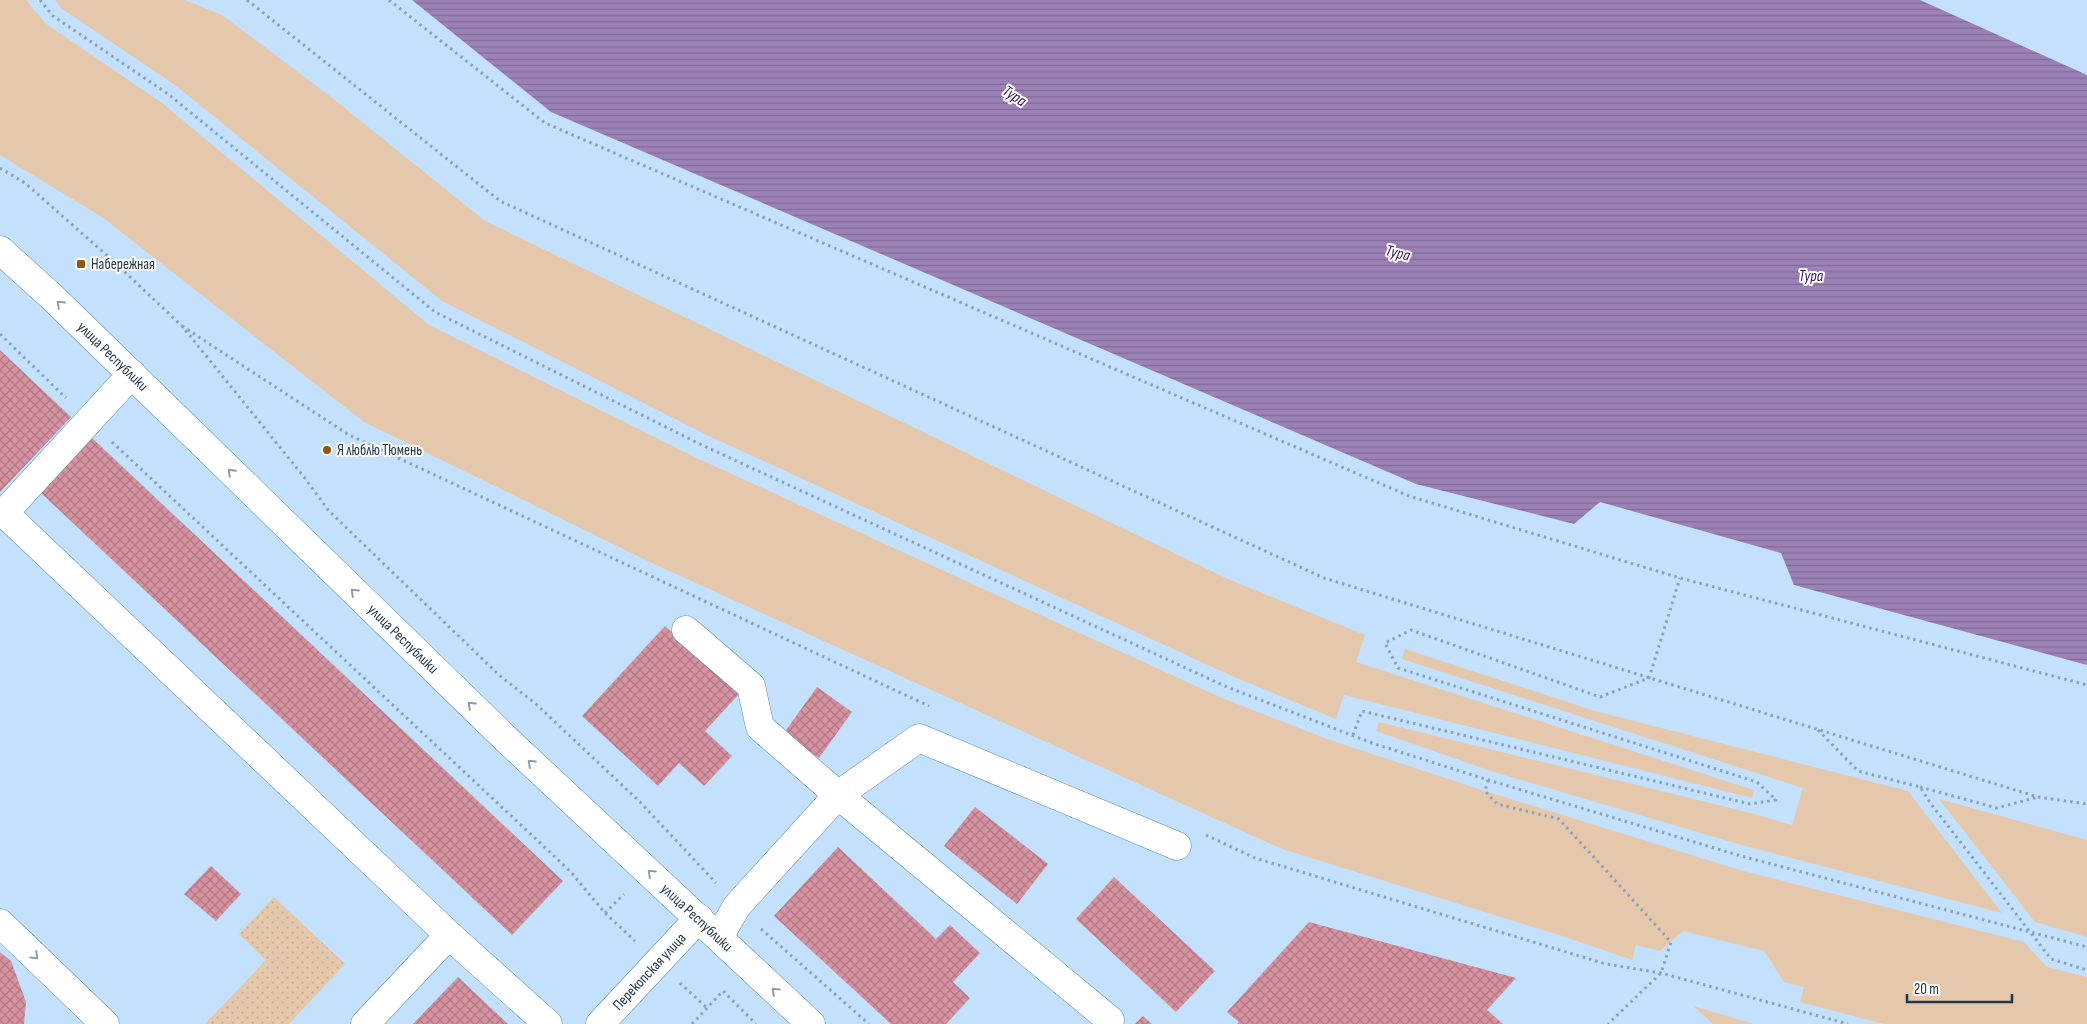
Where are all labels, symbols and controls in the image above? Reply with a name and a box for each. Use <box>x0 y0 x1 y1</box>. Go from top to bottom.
water label: Тура <box>999 82 1030 111</box>
water label: Тура <box>1383 241 1412 266</box>
place label: Набережная <box>91 255 155 274</box>
marker: Набережная <box>75 258 87 270</box>
water label: Тура <box>1799 267 1824 286</box>
one-way arrow <box>56 301 65 310</box>
street label: улица Республики <box>73 318 152 395</box>
place label: Я люблю Тюмень <box>337 441 422 460</box>
marker: Я люблю Тюмень <box>321 444 333 456</box>
one-way arrow <box>228 468 237 477</box>
one-way arrow <box>351 589 360 598</box>
street label: улица Республики <box>363 600 442 678</box>
one-way arrow <box>467 702 476 711</box>
one-way arrow <box>528 760 537 769</box>
one-way arrow <box>647 870 656 879</box>
street label: улица Республики <box>657 879 737 956</box>
street label: Перекопская улица <box>609 929 690 1014</box>
one-way arrow <box>29 950 38 959</box>
scale bar <box>1907 972 2012 1004</box>
text: 20 m <box>1914 980 1939 999</box>
one-way arrow <box>772 988 781 997</box>

